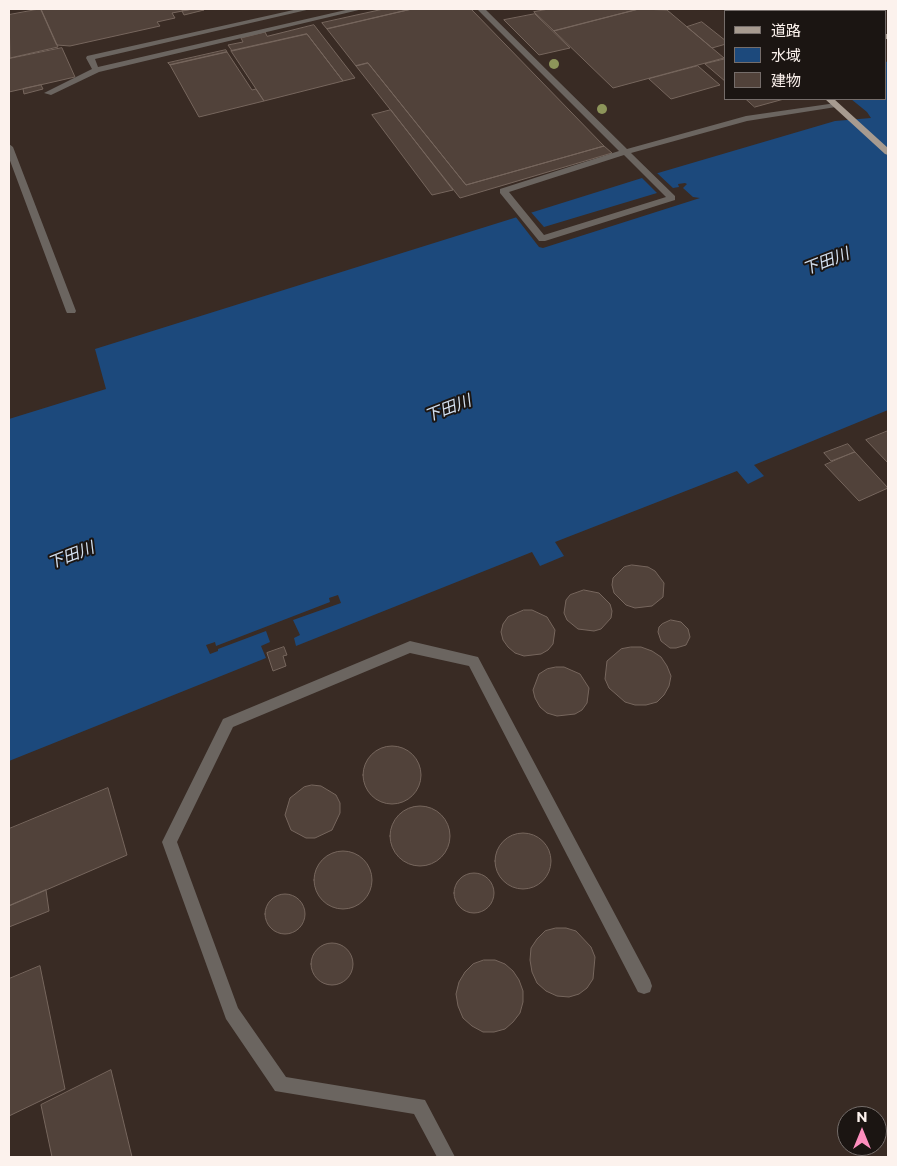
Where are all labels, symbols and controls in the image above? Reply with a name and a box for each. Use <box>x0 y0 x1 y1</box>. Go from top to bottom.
legend <box>724 10 887 100</box>
text: 道路 <box>771 21 801 40</box>
text: 水域 <box>771 46 801 65</box>
text: 建物 <box>771 71 801 90</box>
water label: 下田川 <box>800 244 852 280</box>
water label: 下田川 <box>422 391 474 427</box>
water label: 下田川 <box>45 538 97 574</box>
north arrow <box>837 1106 887 1156</box>
text: N <box>856 1108 868 1126</box>

